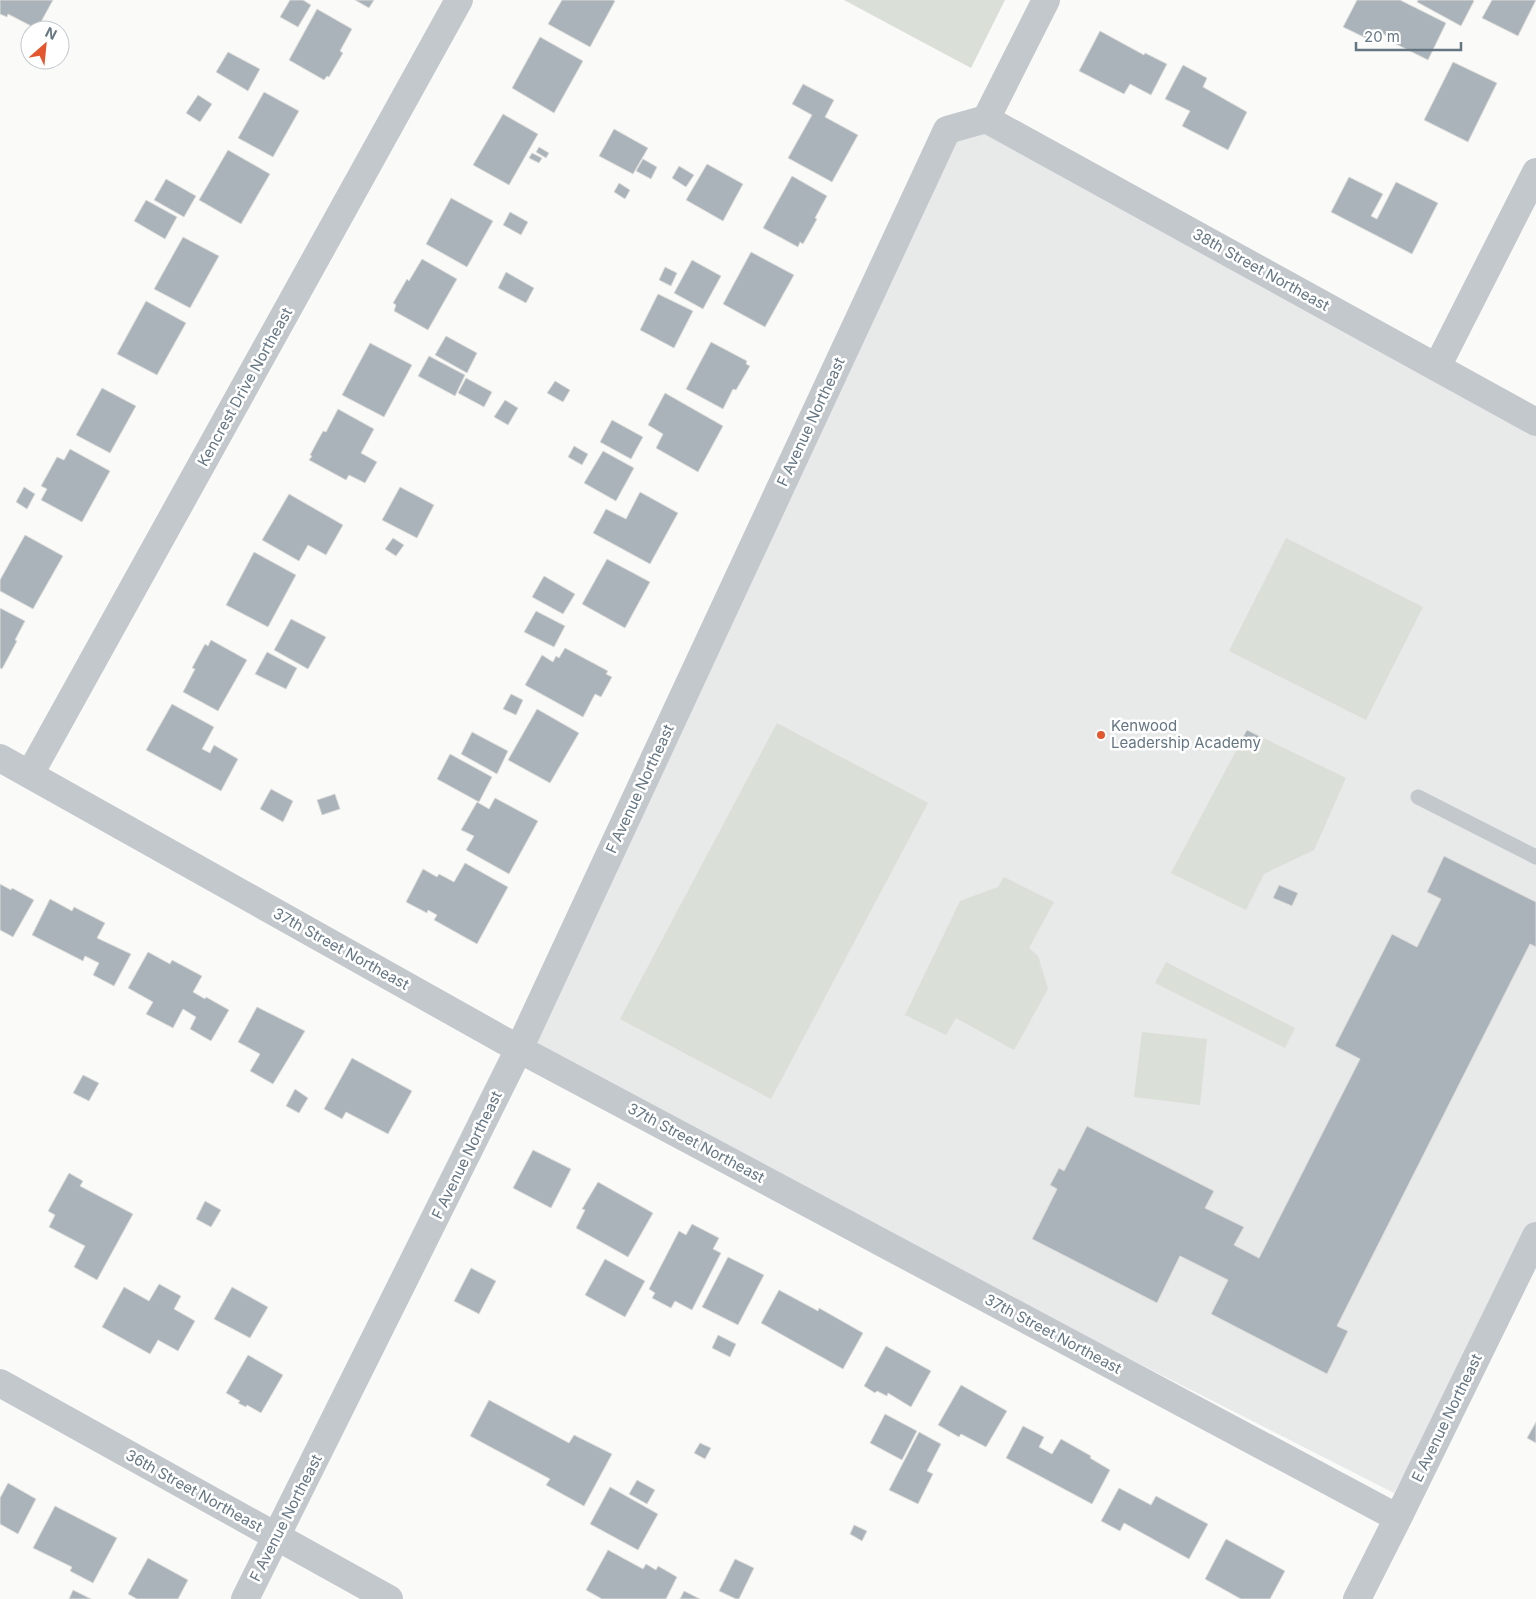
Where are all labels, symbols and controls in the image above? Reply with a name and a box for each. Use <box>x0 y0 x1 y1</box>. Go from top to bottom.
north arrow <box>20 20 70 70</box>
scale bar <box>1356 20 1461 52</box>
text: N <box>43 23 60 43</box>
text: 20 m <box>1364 27 1400 46</box>
street label: 38th Street Northeast <box>1190 224 1333 315</box>
street label: Kencrest Drive Northeast <box>193 304 296 469</box>
street label: F Avenue Northeast <box>772 354 849 489</box>
place label: Kenwood Leadership Academy <box>1111 716 1262 752</box>
street label: F Avenue Northeast <box>601 721 678 856</box>
marker: Kenwood Leadership Academy <box>1095 729 1107 741</box>
street label: 37th Street Northeast <box>270 903 413 994</box>
street label: F Avenue Northeast <box>427 1088 506 1222</box>
street label: 37th Street Northeast <box>624 1098 768 1187</box>
street label: 37th Street Northeast <box>981 1289 1125 1378</box>
street label: E Avenue Northeast <box>1407 1351 1486 1485</box>
street label: 36th Street Northeast <box>123 1445 266 1536</box>
street label: F Avenue Northeast <box>245 1451 326 1584</box>

